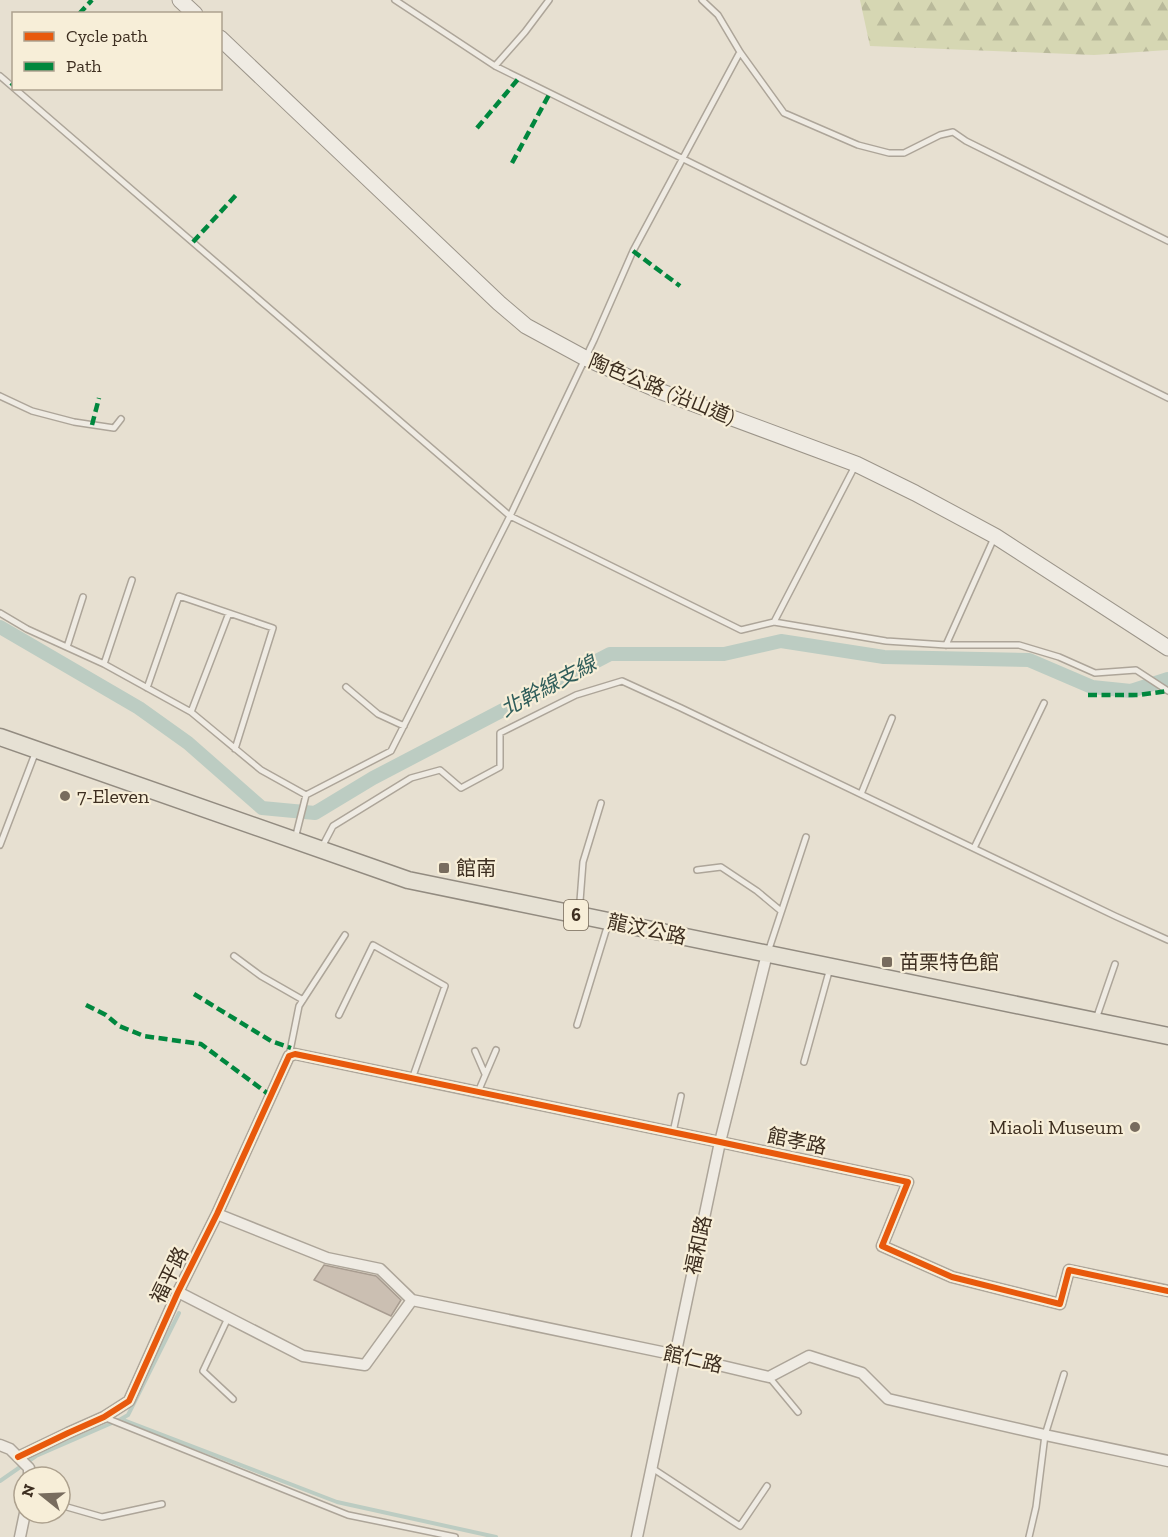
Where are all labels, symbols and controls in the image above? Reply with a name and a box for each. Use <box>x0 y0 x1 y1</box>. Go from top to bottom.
legend <box>12 12 222 90</box>
text: Cycle path <box>66 25 148 47</box>
text: Path <box>66 55 102 77</box>
street label: 陶色公路 (沿山道) <box>585 349 739 429</box>
water label: 北幹線支線 <box>496 649 602 722</box>
place label: 7-Eleven <box>77 784 150 808</box>
marker: 7-Eleven <box>58 789 72 803</box>
place label: 館南 <box>456 856 496 880</box>
marker: 館南 <box>437 861 451 875</box>
road number: 6 <box>564 900 588 930</box>
street label: 龍汶公路 <box>605 909 689 949</box>
place label: 苗栗特色館 <box>899 950 999 974</box>
marker: 苗栗特色館 <box>880 955 894 969</box>
place label: Miaoli Museum <box>989 1115 1124 1139</box>
marker: Miaoli Museum <box>1128 1120 1142 1134</box>
street label: 館孝路 <box>765 1123 829 1159</box>
street label: 福和路 <box>680 1213 716 1277</box>
street label: 福平路 <box>145 1243 193 1307</box>
street label: 館仁路 <box>661 1341 725 1377</box>
north arrow <box>12 1465 72 1525</box>
text: N <box>17 1482 39 1499</box>

